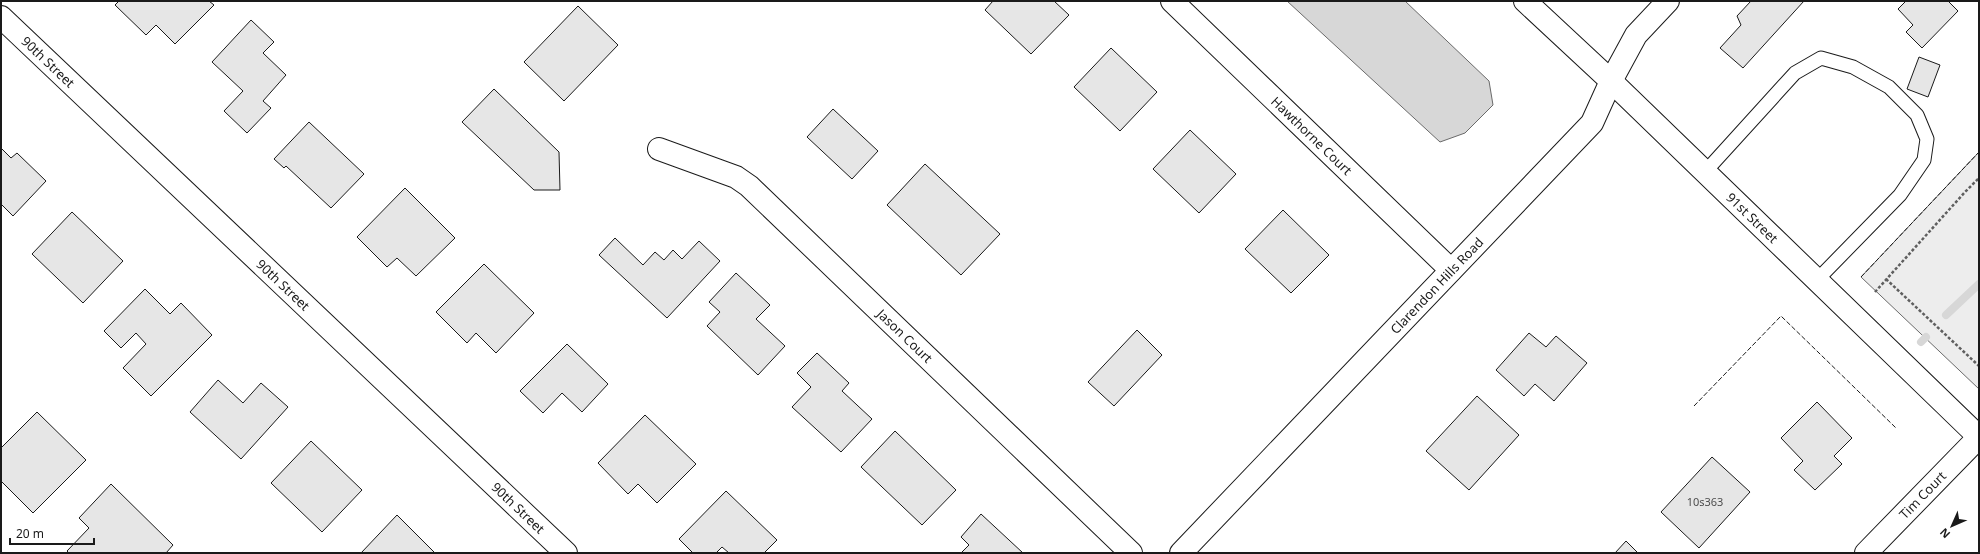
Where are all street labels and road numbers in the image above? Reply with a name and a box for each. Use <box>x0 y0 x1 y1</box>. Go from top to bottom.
street label: 90th Street <box>18 32 79 92</box>
street label: Hawthorne Court <box>1267 92 1356 179</box>
street label: 91st Street <box>1722 188 1782 247</box>
street label: Clarendon Hills Road <box>1386 233 1487 338</box>
street label: 90th Street <box>253 255 314 315</box>
street label: Jason Court <box>872 303 937 367</box>
street label: Tim Court <box>1895 467 1950 523</box>
street label: 90th Street <box>488 478 549 538</box>

